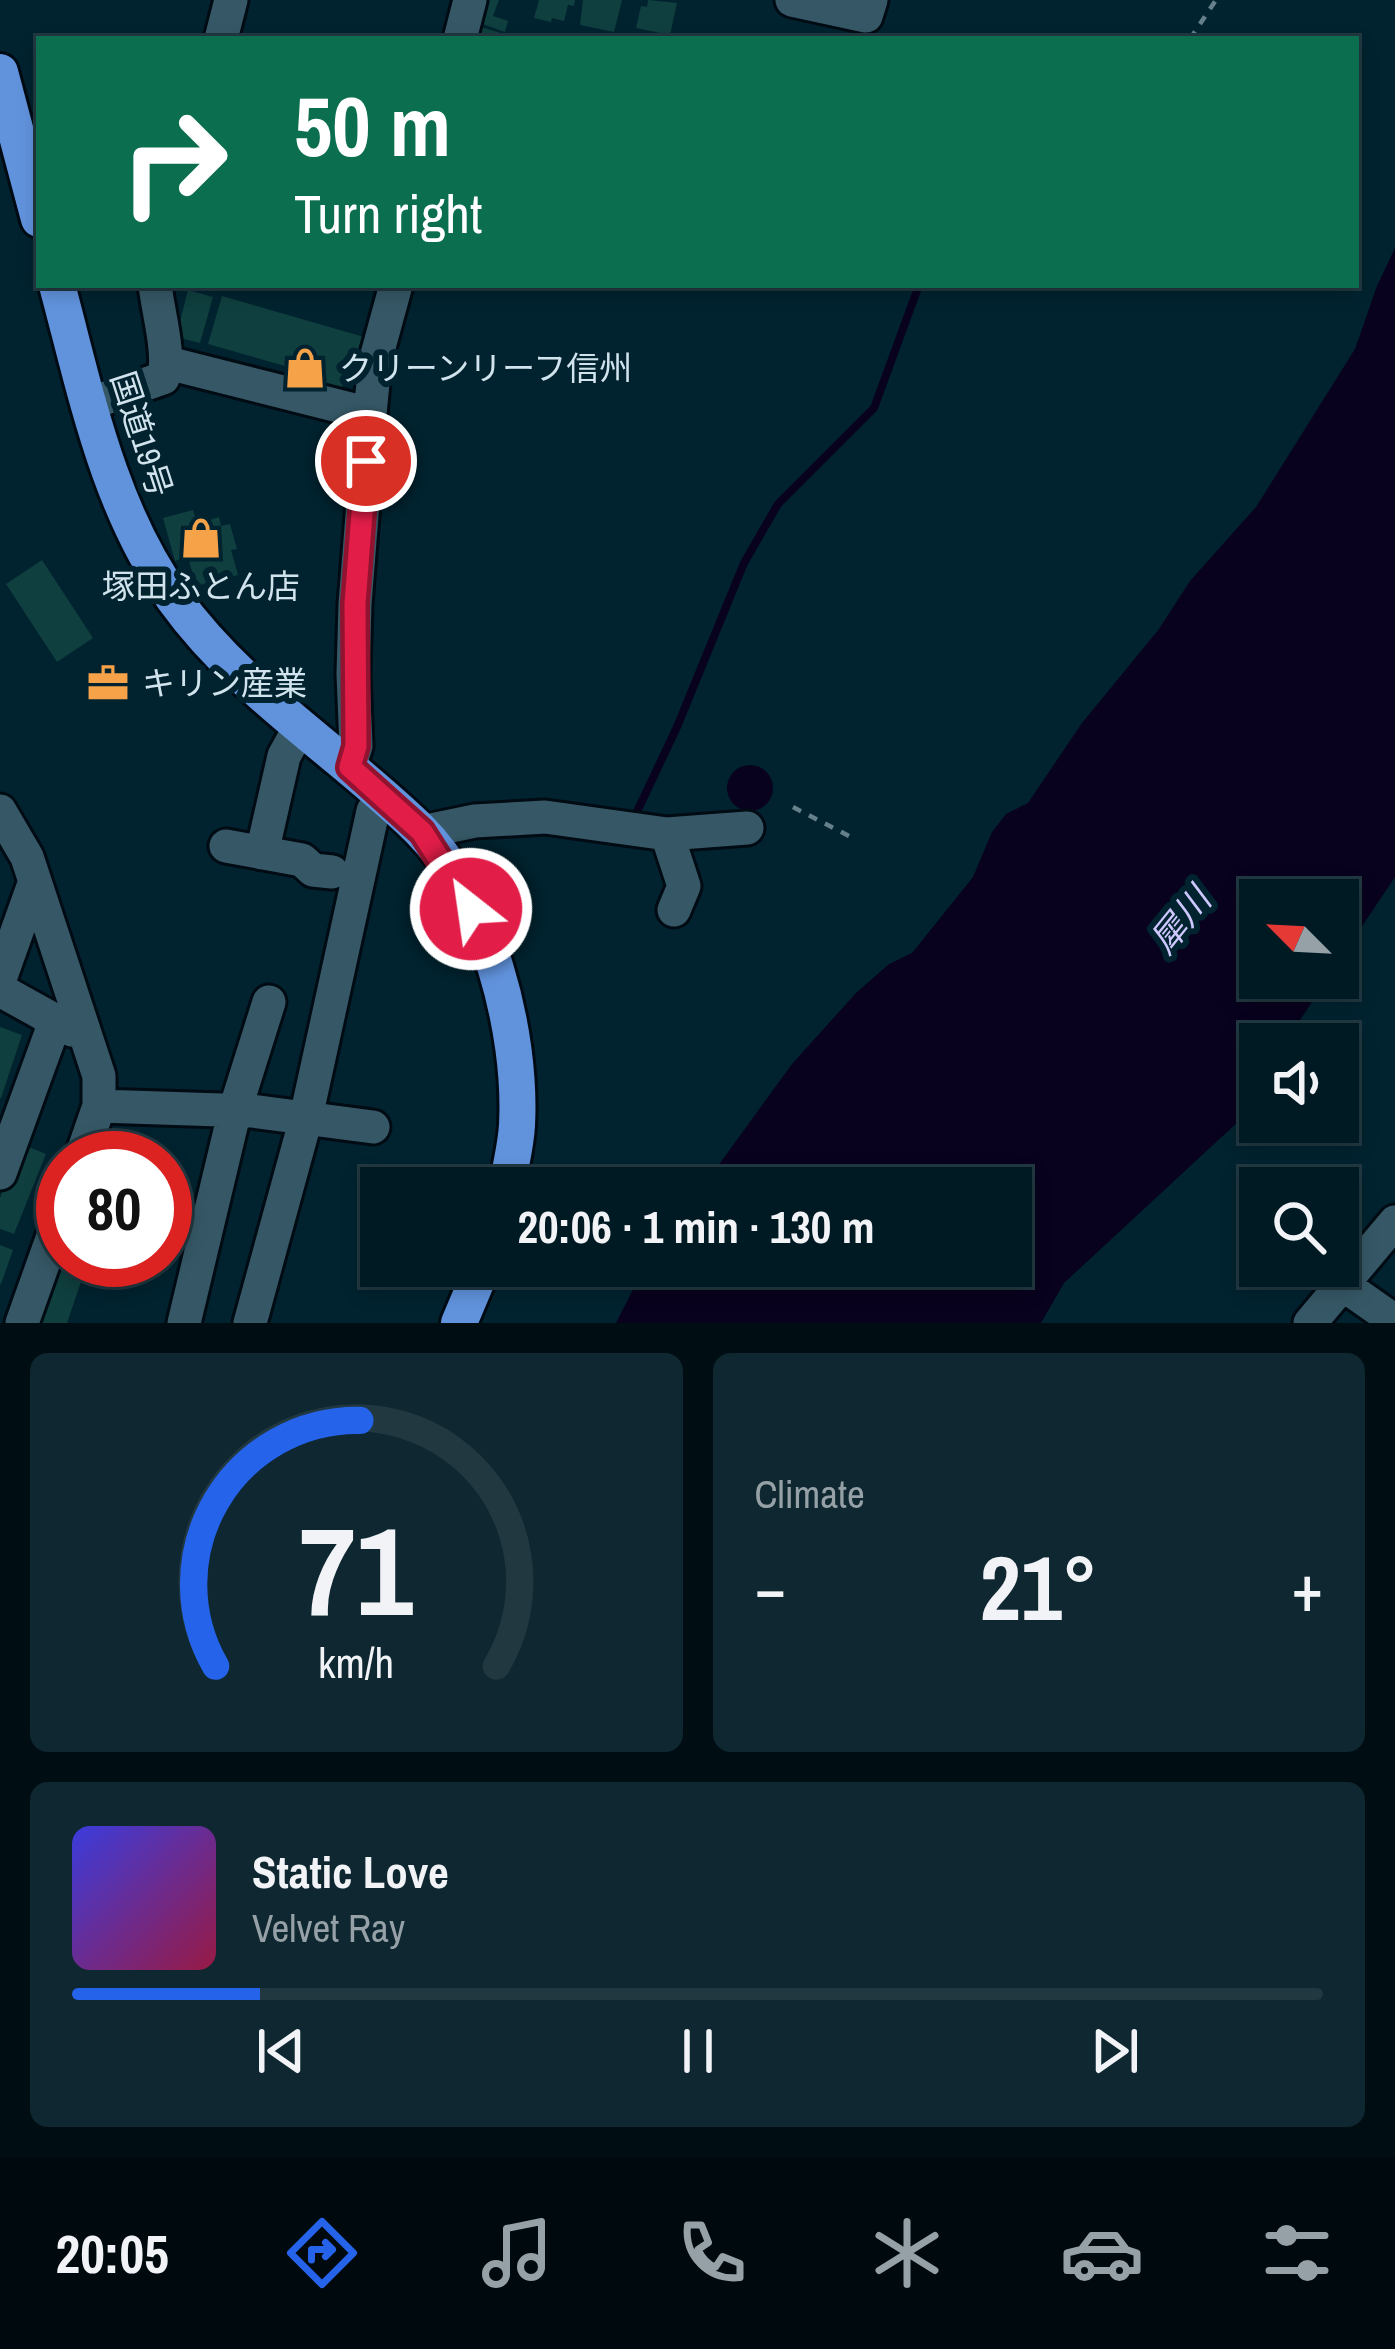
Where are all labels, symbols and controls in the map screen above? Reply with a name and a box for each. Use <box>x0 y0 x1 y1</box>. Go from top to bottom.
text: 50 m <box>294 69 451 182</box>
icon: right <box>96 84 252 240</box>
text: Turn right <box>294 177 482 250</box>
shop icon: クリーンリーフ信州 <box>282 345 328 391</box>
place label: クリーンリーフ信州 <box>339 346 632 390</box>
street label: 国道19号 <box>101 366 183 502</box>
pin <box>315 410 417 512</box>
icon: arrive <box>333 428 399 494</box>
shop icon: 塚田ふとん店 <box>178 515 224 561</box>
place label: 塚田ふとん店 <box>102 564 300 608</box>
office icon: キリン産業 <box>85 660 131 706</box>
place label: キリン産業 <box>142 661 307 705</box>
position arrow <box>408 846 534 972</box>
water label: 犀川 <box>1139 874 1224 963</box>
north arrow <box>1239 879 1359 999</box>
map controls <box>1239 879 1359 1287</box>
button: sound <box>1239 1023 1359 1143</box>
speed limit sign: 80 <box>36 1131 192 1287</box>
button: search <box>1239 1167 1359 1287</box>
text: 20:06 · 1 min · 130 m <box>518 1196 874 1257</box>
text: Climate <box>755 1468 865 1520</box>
text: 71 <box>299 1486 413 1654</box>
text: 21° <box>980 1527 1098 1648</box>
text: − <box>755 1543 786 1632</box>
text: + <box>1291 1543 1323 1632</box>
text: km/h <box>318 1633 394 1690</box>
text: Static Love <box>252 1841 449 1902</box>
text: Velvet Ray <box>252 1902 405 1954</box>
icon: previous <box>248 2018 314 2084</box>
icon: pause <box>665 2018 731 2084</box>
icon: next <box>1082 2018 1148 2084</box>
icon: directions <box>280 2211 364 2295</box>
icon: music <box>475 2211 559 2295</box>
icon: phone <box>670 2211 754 2295</box>
icon: climate <box>865 2211 949 2295</box>
icon: car <box>1060 2211 1144 2295</box>
icon: filters <box>1255 2211 1339 2295</box>
text: 20:05 <box>56 2217 169 2290</box>

